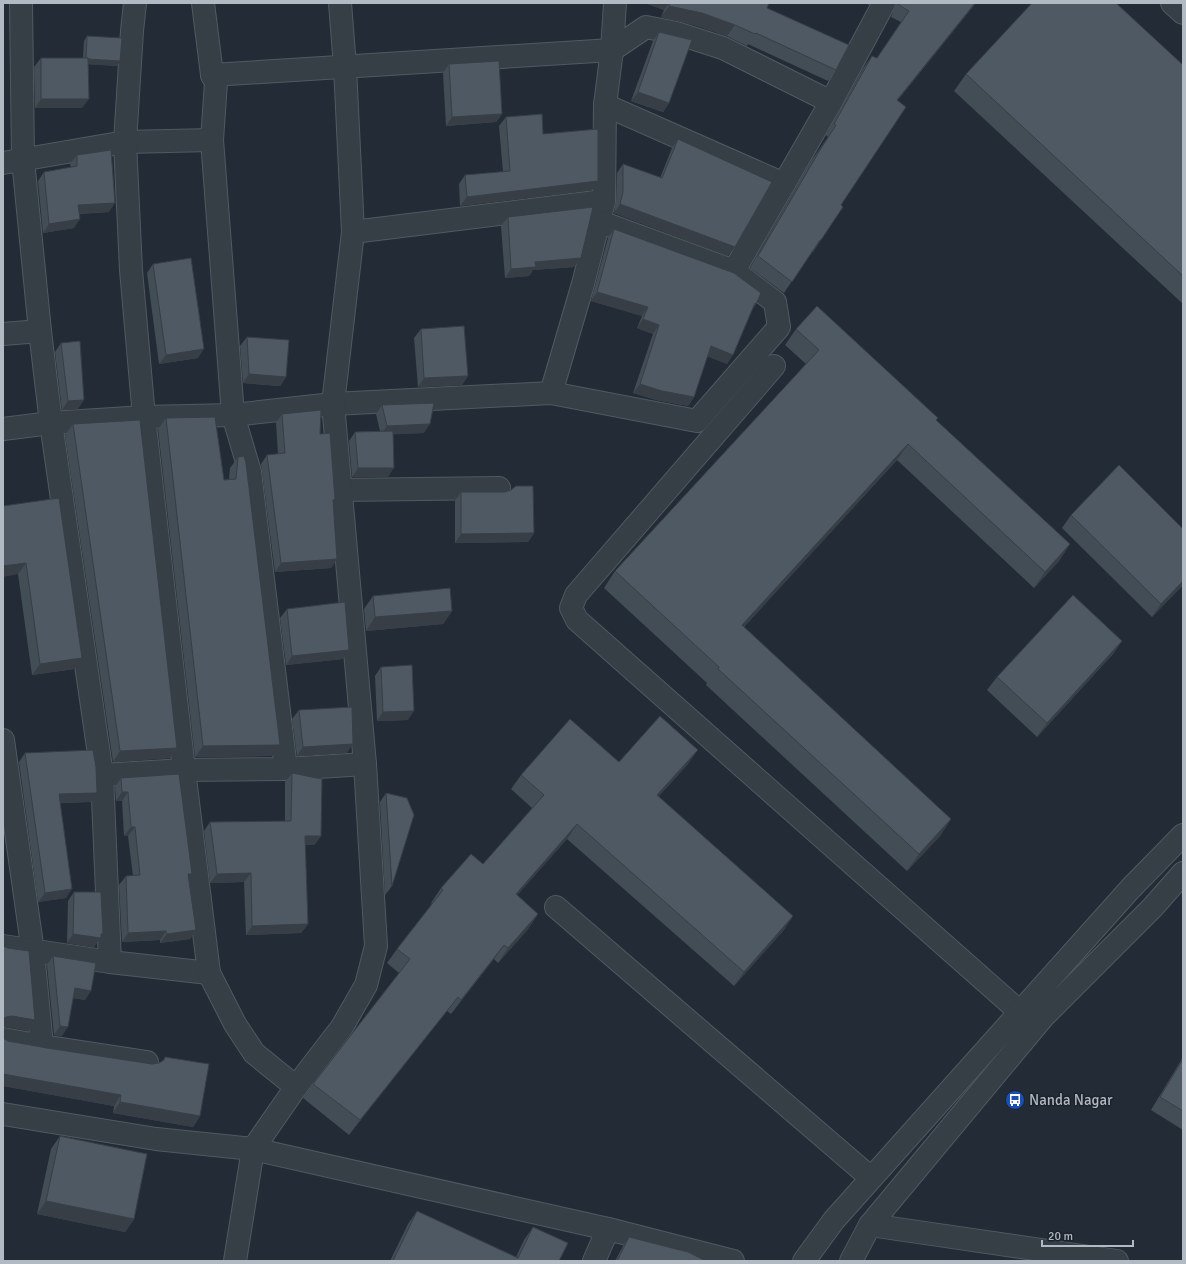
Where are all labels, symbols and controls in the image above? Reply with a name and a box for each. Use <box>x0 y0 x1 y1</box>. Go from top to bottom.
bus stop icon: Nanda Nagar <box>1004 1089 1026 1111</box>
place label: Nanda Nagar <box>1029 1091 1113 1109</box>
scale bar <box>1042 1222 1133 1248</box>
text: 20 m <box>1048 1229 1073 1244</box>

